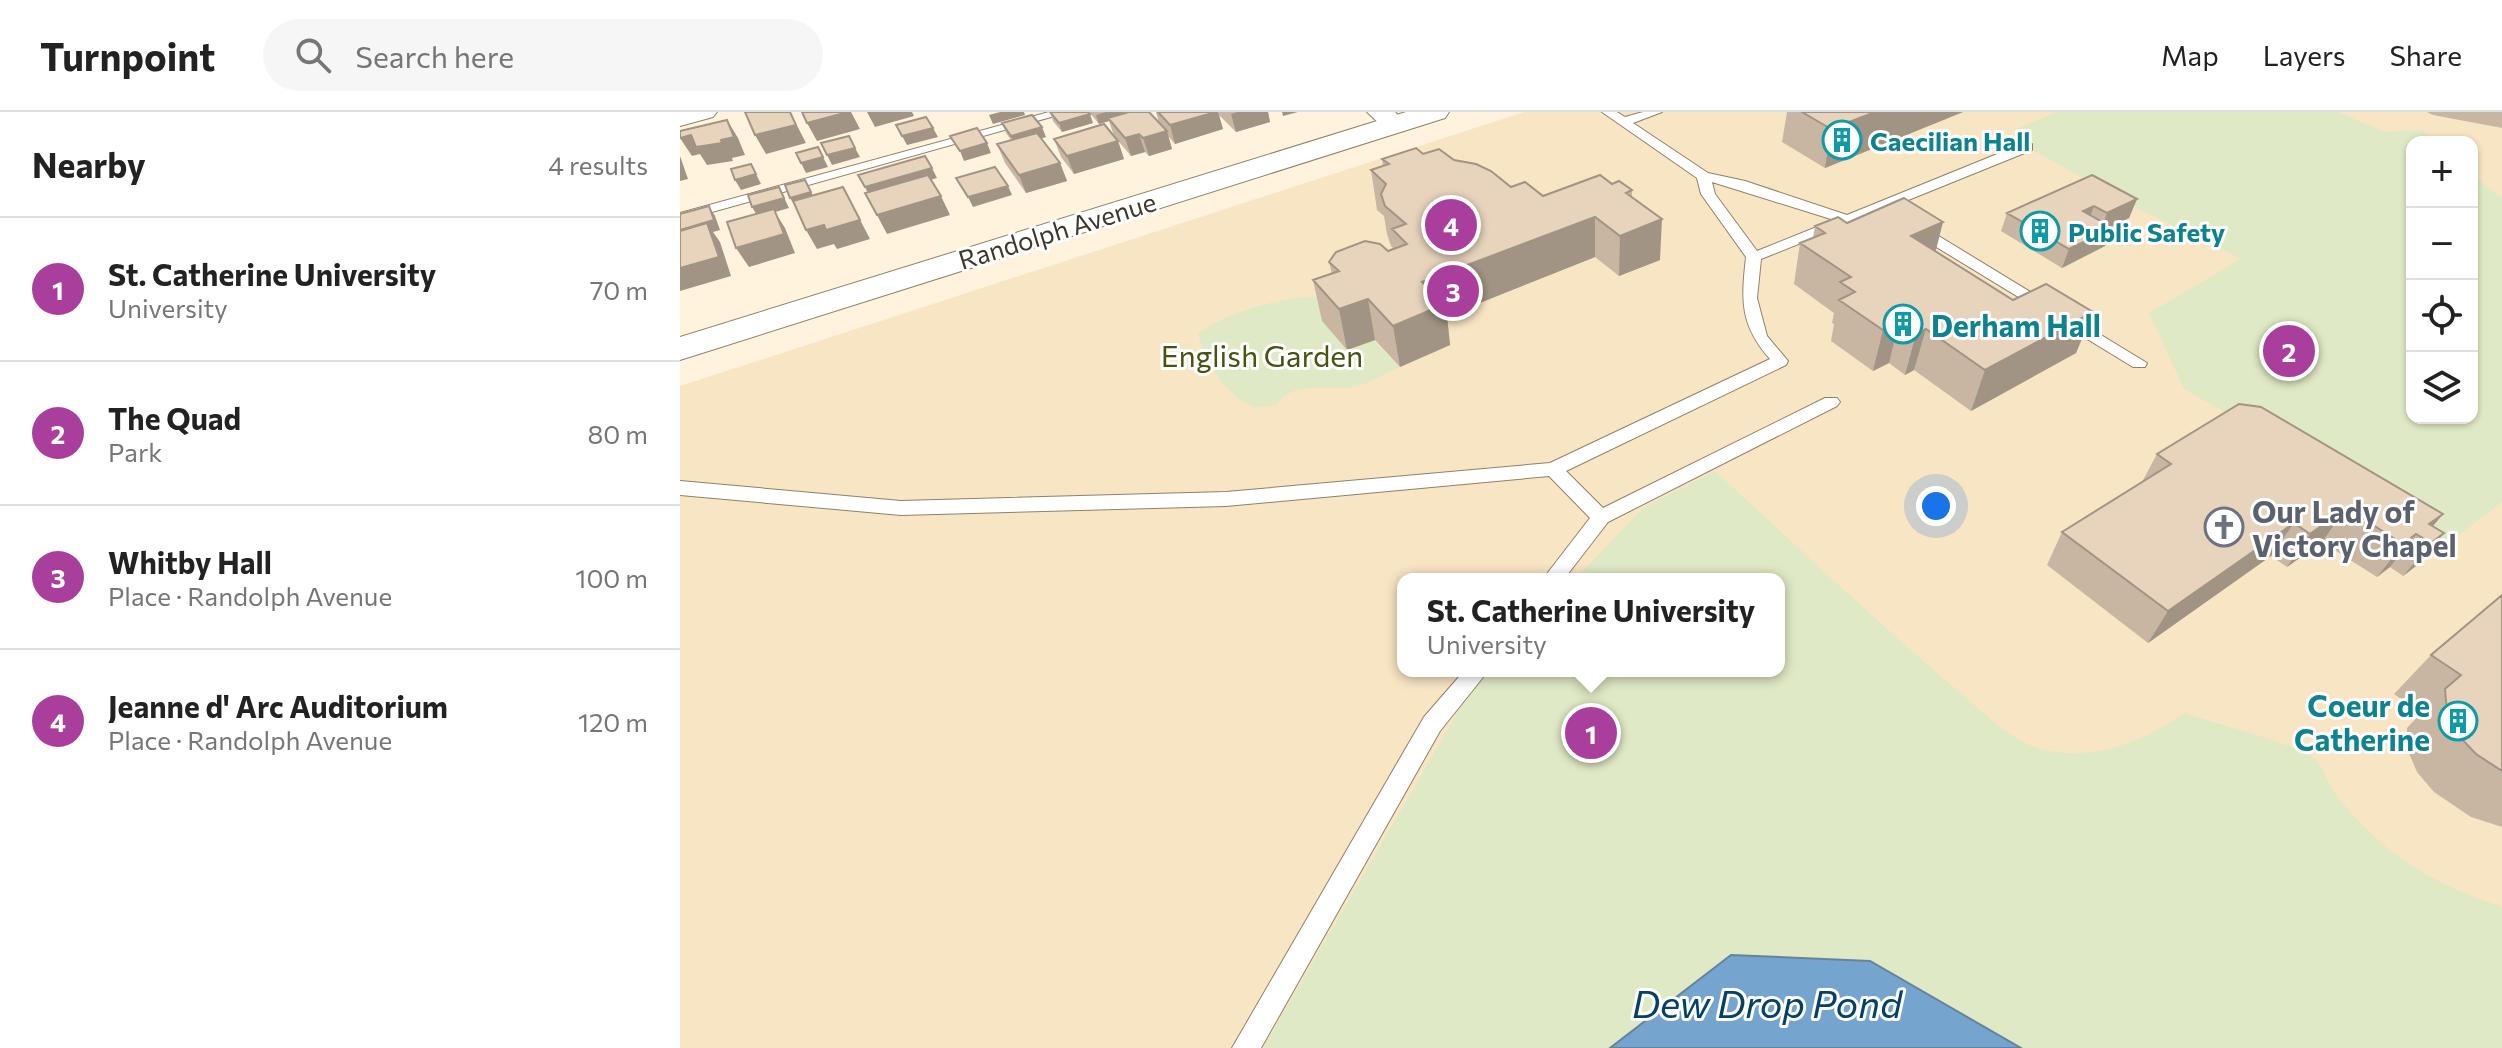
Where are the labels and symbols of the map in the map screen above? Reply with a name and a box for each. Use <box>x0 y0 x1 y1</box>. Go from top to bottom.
building icon: Caecilian Hall <box>1821 119 1863 161</box>
place label: Caecilian Hall <box>1870 125 2030 156</box>
street label: Randolph Avenue <box>954 185 1160 275</box>
pin: 4 <box>1425 195 1477 255</box>
building icon: Public Safety <box>2019 210 2061 252</box>
place label: Public Safety <box>2068 216 2225 247</box>
pin: 3 <box>1427 261 1479 321</box>
building icon: Derham Hall <box>1882 303 1924 345</box>
place label: Derham Hall <box>1931 306 2101 343</box>
pin: 2 <box>2263 321 2315 381</box>
park label: English Garden <box>1161 336 1363 373</box>
your location <box>1916 486 1956 526</box>
place label: Our Lady of Victory Chapel <box>2252 492 2457 563</box>
church icon: Our Lady of Victory Chapel <box>2203 506 2245 548</box>
place label: Coeur de Catherine <box>2294 686 2430 757</box>
building icon: Coeur de Catherine <box>2437 700 2479 742</box>
pin: 1 <box>1565 703 1617 763</box>
water label: Dew Drop Pond <box>1632 979 1904 1026</box>

